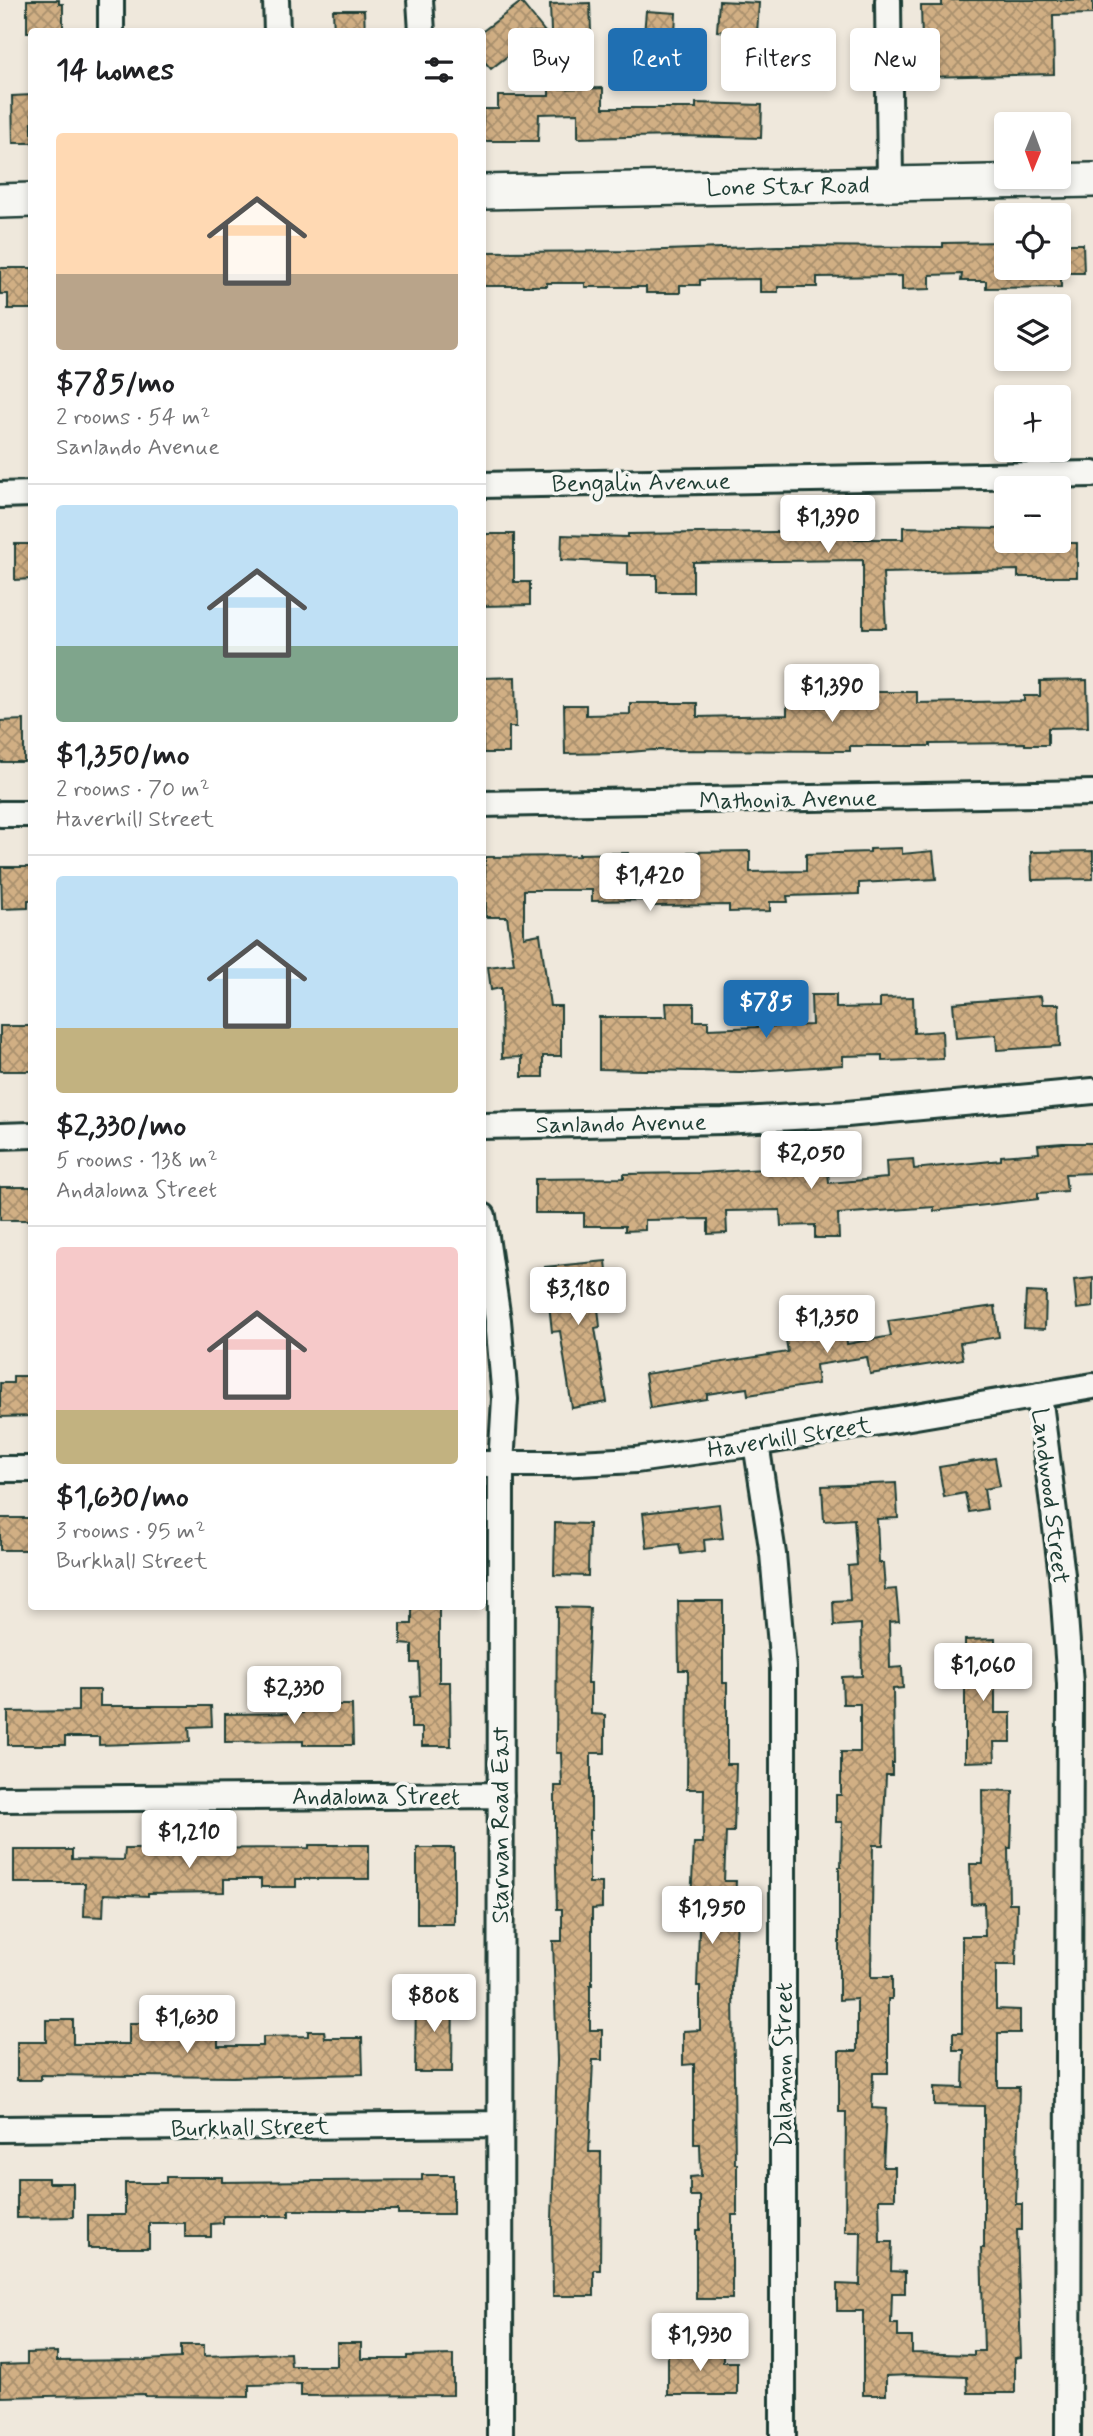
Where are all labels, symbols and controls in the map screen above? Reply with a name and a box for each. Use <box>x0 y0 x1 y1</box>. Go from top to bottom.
chip: Buy <box>508 28 594 91</box>
chip: Rent <box>608 28 707 91</box>
chip: Filters <box>721 28 836 91</box>
chip: New <box>850 28 940 91</box>
text: 14 homes <box>56 51 174 90</box>
icon: filters <box>420 51 458 89</box>
north arrow <box>994 112 1071 189</box>
map controls <box>994 112 1071 553</box>
street label: Lone Star Road <box>706 171 870 204</box>
icon: home <box>194 178 320 304</box>
button: locate <box>994 203 1071 280</box>
button: layers <box>994 294 1071 371</box>
text: $785/mo <box>56 364 175 403</box>
button: + <box>994 385 1071 462</box>
text: 2 rooms · 54 m² <box>56 403 210 433</box>
text: Sanlando Avenue <box>56 433 220 463</box>
street label: Bengalin Avenue <box>551 466 731 503</box>
button: − <box>994 476 1071 553</box>
pin: $1,390 <box>771 496 885 555</box>
text: $1,390 <box>796 503 860 533</box>
icon: home <box>194 550 320 676</box>
pin: $1,390 <box>775 664 889 724</box>
text: $1,390 <box>800 672 864 702</box>
text: $1,350/mo <box>56 736 189 775</box>
text: 2 rooms · 70 m² <box>56 775 210 805</box>
street label: Mathonia Avenue <box>699 783 877 818</box>
text: Haverhill Street <box>56 805 214 835</box>
pin: $1,420 <box>593 853 707 913</box>
text: $1,420 <box>615 861 685 891</box>
icon: home <box>194 921 320 1047</box>
pin: $785 <box>725 981 807 1040</box>
text: $785 <box>740 988 792 1018</box>
text: $2,330/mo <box>56 1107 186 1146</box>
street label: Sanlando Avenue <box>535 1108 707 1141</box>
pin: $2,050 <box>754 1132 868 1191</box>
text: $2,050 <box>777 1139 845 1169</box>
text: 5 rooms · 138 m² <box>56 1146 218 1176</box>
text: Andaloma Street <box>56 1176 217 1206</box>
pin: $3,180 <box>521 1268 635 1327</box>
text: $3,180 <box>546 1275 610 1305</box>
icon: home <box>194 1292 320 1418</box>
pin: $1,350 <box>770 1296 884 1355</box>
text: $1,350 <box>795 1303 859 1333</box>
street label: Landwood Street <box>1023 1407 1076 1586</box>
street label: Haverhill Street <box>705 1410 873 1467</box>
text: $1,630/mo <box>56 1478 189 1517</box>
text: 3 rooms · 95 m² <box>56 1517 205 1547</box>
text: Burkhall Street <box>56 1547 208 1577</box>
pin: $1,060 <box>926 1644 1040 1703</box>
text: $1,060 <box>950 1651 1016 1681</box>
pin: $2,330 <box>237 1666 351 1726</box>
text: $2,330 <box>263 1674 325 1704</box>
street label: Starwan Road East <box>486 1726 517 1924</box>
street label: Andaloma Street <box>292 1782 460 1813</box>
pin: $1,210 <box>132 1811 246 1870</box>
text: $1,210 <box>158 1818 220 1848</box>
pin: $1,950 <box>655 1886 769 1946</box>
text: $1,950 <box>678 1894 746 1924</box>
pin: $808 <box>393 1974 475 2034</box>
text: $808 <box>408 1982 460 2012</box>
street label: Dalamon Street <box>769 1982 800 2148</box>
pin: $1,630 <box>130 1996 244 2055</box>
text: $1,630 <box>155 2003 219 2033</box>
street label: Burkhall Street <box>171 2112 329 2145</box>
pin: $1,930 <box>643 2314 757 2373</box>
text: $1,930 <box>668 2321 732 2351</box>

